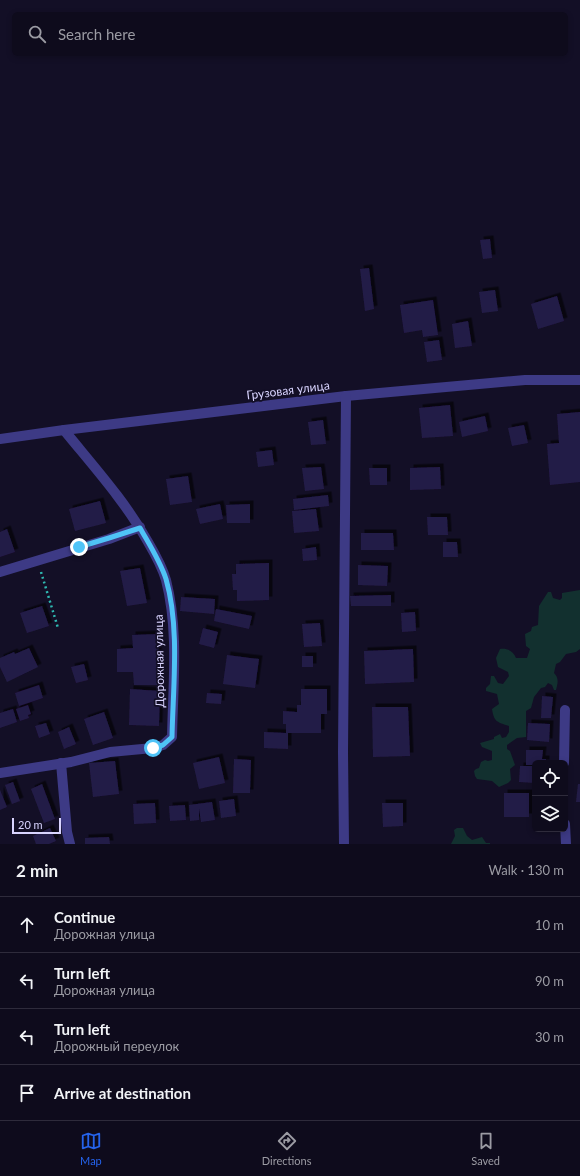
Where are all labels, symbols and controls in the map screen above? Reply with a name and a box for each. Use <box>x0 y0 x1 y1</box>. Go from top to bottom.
search box <box>12 12 568 56</box>
icon: search <box>26 23 48 45</box>
text: Search here <box>58 25 135 43</box>
street label: Грузовая улица <box>246 377 330 403</box>
route end <box>70 538 88 556</box>
street label: Дорожная улица <box>151 614 167 708</box>
route start <box>144 739 162 757</box>
map controls <box>532 760 568 832</box>
button: locate <box>532 760 568 796</box>
button: layers <box>532 796 568 832</box>
scale bar <box>12 816 61 835</box>
text: 20 m <box>18 818 43 831</box>
text: 2 min <box>16 860 58 881</box>
text: Walk · 130 m <box>488 862 564 878</box>
text: Continue <box>54 908 115 926</box>
icon: ahead <box>16 914 38 936</box>
text: 10 m <box>535 917 564 933</box>
text: Дорожная улица <box>54 926 155 942</box>
text: Turn left <box>54 964 110 982</box>
icon: left <box>16 970 38 992</box>
text: 90 m <box>535 973 564 989</box>
text: Дорожная улица <box>54 982 155 998</box>
text: Turn left <box>54 1020 110 1038</box>
icon: left <box>16 1026 38 1048</box>
text: 30 m <box>535 1029 564 1045</box>
text: Дорожный переулок <box>54 1038 179 1054</box>
icon: arrive <box>16 1082 38 1104</box>
text: Arrive at destination <box>54 1084 191 1102</box>
tab: Map <box>80 1130 102 1167</box>
tab: Directions <box>262 1130 311 1167</box>
tab: Saved <box>471 1130 500 1167</box>

